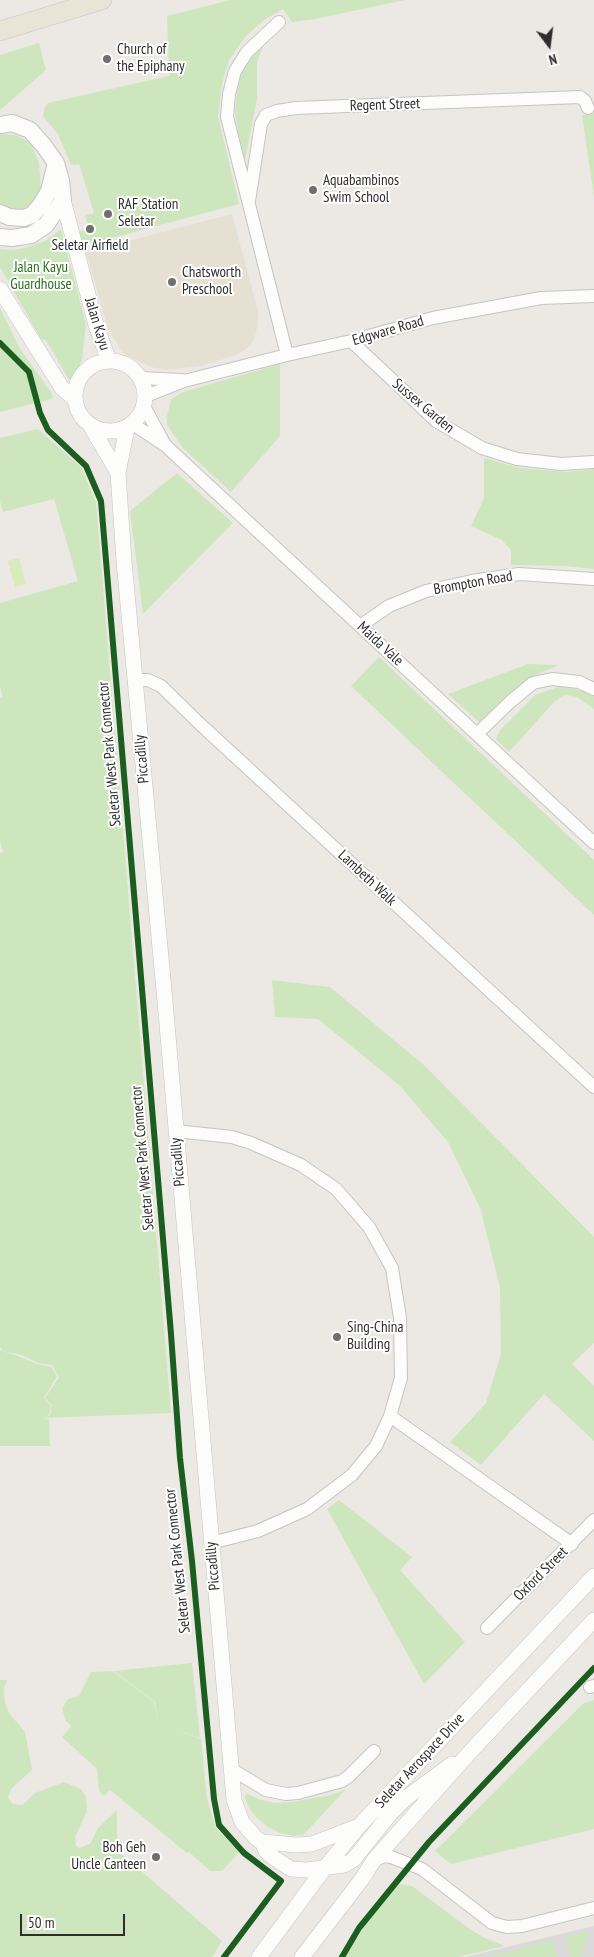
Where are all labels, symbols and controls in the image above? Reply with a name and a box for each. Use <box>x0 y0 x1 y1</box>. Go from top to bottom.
north arrow <box>524 20 574 70</box>
place label: Church of the Epiphany <box>117 41 185 76</box>
text: N <box>547 50 559 69</box>
marker: Church of the Epiphany <box>101 53 113 65</box>
street label: Regent Street <box>350 95 420 115</box>
place label: Aquabambinos Swim School <box>323 172 399 207</box>
marker: Aquabambinos Swim School <box>307 184 319 196</box>
place label: RAF Station Seletar <box>118 196 178 231</box>
marker: RAF Station Seletar <box>102 208 114 220</box>
marker: Seletar Airfield <box>84 223 96 235</box>
place label: Seletar Airfield <box>52 237 128 255</box>
park label: Jalan Kayu Guardhouse <box>10 259 72 294</box>
place label: Chatsworth Preschool <box>182 264 241 299</box>
marker: Chatsworth Preschool <box>166 276 178 288</box>
street label: Jalan Kayu <box>80 295 114 353</box>
street label: Edgware Road <box>350 312 426 350</box>
street label: Sussex Garden <box>388 375 458 437</box>
street label: Brompton Road <box>432 567 514 599</box>
street label: Maida Vale <box>353 618 407 670</box>
street label: Seletar West Park Connector <box>95 681 125 827</box>
street label: Piccadilly <box>131 734 153 784</box>
street label: Lambeth Walk <box>334 846 400 910</box>
street label: Seletar West Park Connector <box>128 1085 158 1231</box>
street label: Piccadilly <box>167 1137 189 1187</box>
place label: Sing-China Building <box>347 1319 403 1354</box>
marker: Sing-China Building <box>331 1331 343 1343</box>
street label: Seletar West Park Connector <box>161 1488 195 1634</box>
street label: Piccadilly <box>202 1541 224 1591</box>
street label: Oxford Street <box>510 1543 572 1605</box>
street label: Seletar Aerospace Drive <box>372 1710 468 1812</box>
place label: Boh Geh Uncle Canteen <box>71 1839 146 1874</box>
marker: Boh Geh Uncle Canteen <box>150 1851 162 1863</box>
scale bar <box>22 1904 128 1936</box>
text: 50 m <box>28 1913 54 1932</box>

